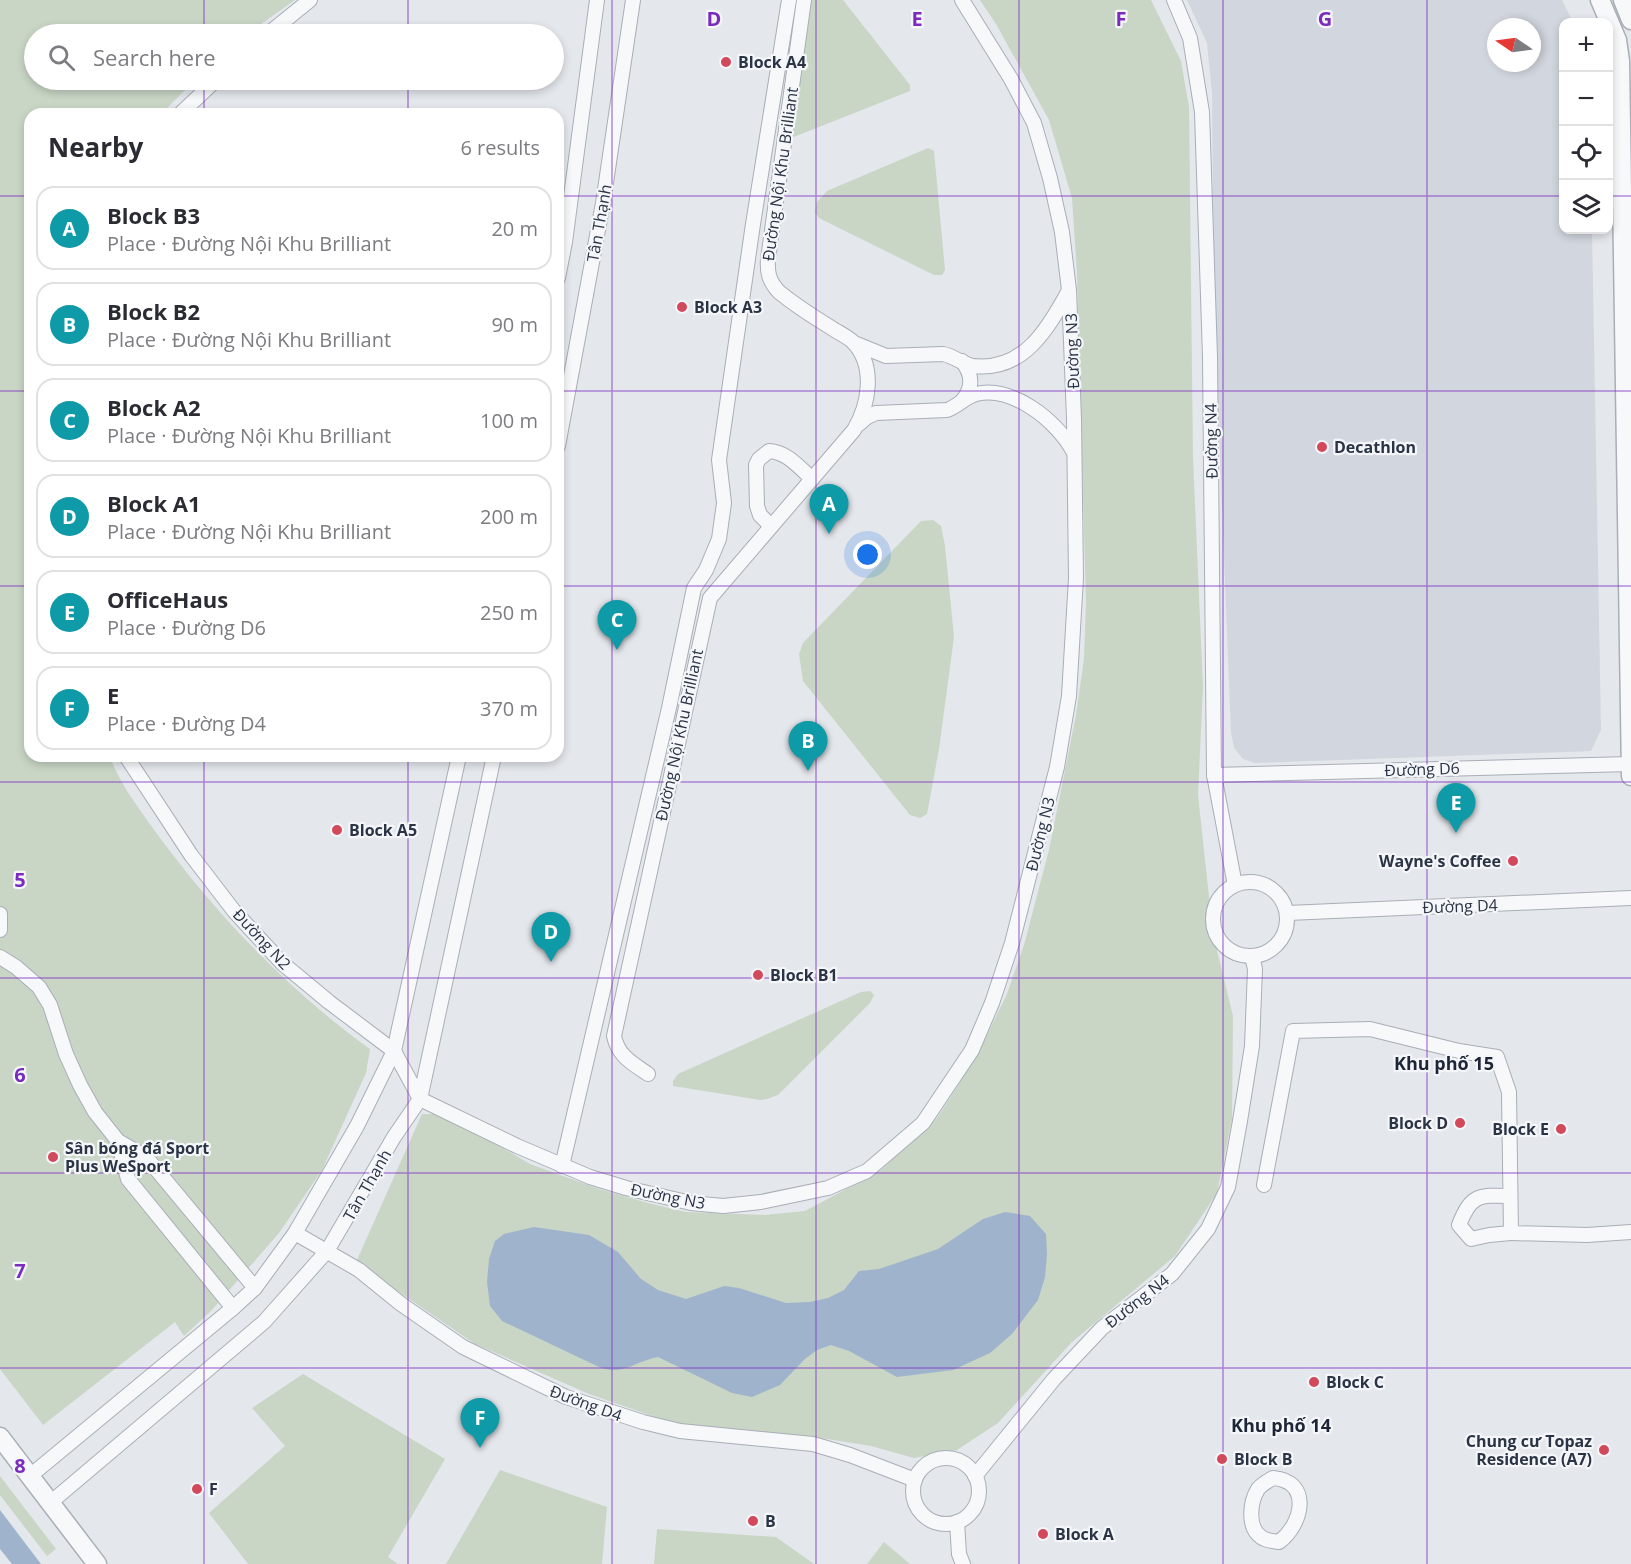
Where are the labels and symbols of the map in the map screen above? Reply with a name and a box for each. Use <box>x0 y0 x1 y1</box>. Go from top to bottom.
text: D <box>707 5 721 32</box>
text: E <box>911 5 923 32</box>
text: F <box>1116 5 1126 32</box>
text: G <box>1318 5 1332 32</box>
north arrow <box>1487 18 1541 72</box>
place label: Block A4 <box>738 51 806 73</box>
marker: Block A4 <box>719 55 733 69</box>
street label: Đường Nội Khu Brilliant <box>757 85 803 262</box>
street label: Tân Thạnh <box>581 182 617 264</box>
place label: Block A3 <box>694 296 762 318</box>
marker: Block A3 <box>675 300 689 314</box>
street label: Đường N3 <box>1060 313 1084 389</box>
street label: Đường N4 <box>1199 403 1223 479</box>
place label: Decathlon <box>1334 436 1416 458</box>
marker: Decathlon <box>1315 440 1329 454</box>
pin: A <box>810 484 848 534</box>
your location <box>853 540 882 569</box>
pin: C <box>598 600 636 650</box>
street label: Đường Nội Khu Brilliant <box>650 647 708 823</box>
pin: B <box>788 722 828 771</box>
street label: Đường D6 <box>1384 757 1460 781</box>
pin: E <box>1436 784 1476 833</box>
street label: Đường N3 <box>1020 795 1060 873</box>
place label: Block A5 <box>349 819 417 841</box>
marker: Block A5 <box>330 823 344 837</box>
place label: Wayne's Coffee <box>1379 850 1501 872</box>
marker: Wayne's Coffee <box>1506 854 1520 868</box>
text: 5 <box>14 866 26 893</box>
street label: Đường D4 <box>1422 894 1498 918</box>
street label: Đường N2 <box>228 904 296 974</box>
pin: D <box>532 912 570 962</box>
place label: Block B1 <box>770 964 838 986</box>
marker: Block B1 <box>751 968 765 982</box>
district label: Khu phố 15 <box>1394 1051 1494 1075</box>
text: 6 <box>14 1061 26 1088</box>
place label: Block D <box>1388 1112 1448 1134</box>
marker: Block D <box>1453 1116 1467 1130</box>
place label: Block E <box>1492 1118 1549 1140</box>
marker: Block E <box>1554 1122 1568 1136</box>
place label: Sân bóng đá Sport Plus WeSport <box>65 1137 209 1177</box>
street label: Tân Thạnh <box>338 1145 396 1225</box>
marker: Sân bóng đá Sport Plus WeSport <box>46 1150 60 1164</box>
street label: Đường N3 <box>629 1178 707 1214</box>
text: 7 <box>14 1257 26 1284</box>
street label: Đường N4 <box>1100 1269 1174 1333</box>
place label: Block C <box>1326 1371 1384 1393</box>
marker: Block C <box>1307 1375 1321 1389</box>
street label: Đường D4 <box>547 1380 625 1426</box>
pin: F <box>460 1398 500 1448</box>
district label: Khu phố 14 <box>1231 1413 1331 1437</box>
place label: Chung cư Topaz Residence (A7) <box>1466 1430 1592 1470</box>
marker: Chung cư Topaz Residence (A7) <box>1597 1443 1611 1457</box>
place label: Block B <box>1234 1448 1293 1470</box>
text: 8 <box>14 1452 26 1479</box>
marker: Block B <box>1215 1452 1229 1466</box>
place label: F <box>209 1478 218 1500</box>
marker: F <box>190 1482 204 1496</box>
place label: B <box>765 1510 776 1532</box>
marker: B <box>746 1514 760 1528</box>
place label: Block A <box>1055 1523 1115 1545</box>
marker: Block A <box>1036 1527 1050 1541</box>

